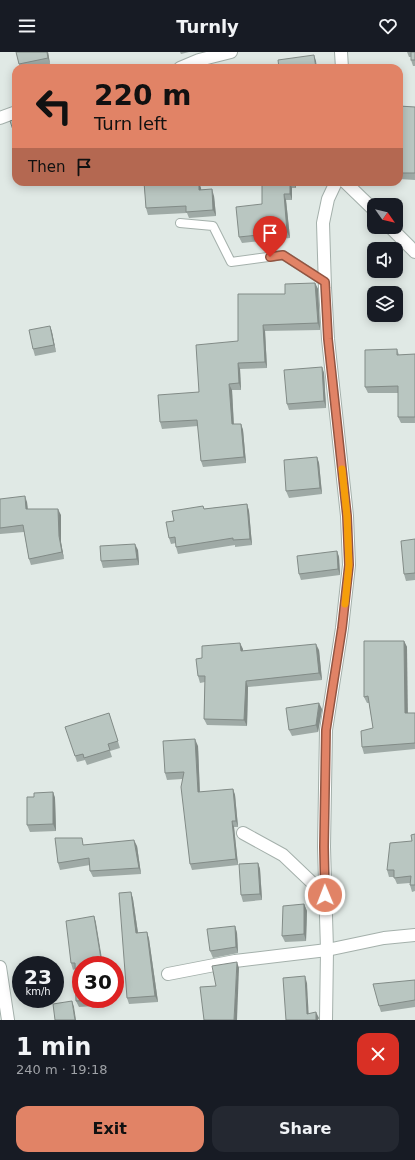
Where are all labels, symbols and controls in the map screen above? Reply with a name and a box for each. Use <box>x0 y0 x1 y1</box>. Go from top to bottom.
icon: menu <box>16 15 38 37</box>
icon: heart <box>377 15 399 37</box>
text: Turnly <box>176 16 239 37</box>
text: 220 m <box>94 79 191 112</box>
icon: left <box>28 80 80 132</box>
text: Turn left <box>94 113 167 134</box>
icon: arrive <box>73 156 95 178</box>
text: Then <box>28 158 65 176</box>
north arrow <box>367 198 403 234</box>
map controls <box>367 198 403 322</box>
pin <box>253 216 287 257</box>
icon: arrive <box>259 222 281 244</box>
button: sound <box>367 242 403 278</box>
button: layers <box>367 286 403 322</box>
position arrow <box>304 874 346 916</box>
speed limit sign: 30 <box>72 956 124 1008</box>
text: 23 <box>24 965 52 989</box>
text: km/h <box>25 986 51 997</box>
text: 1 min <box>16 1033 91 1061</box>
button: close <box>357 1033 399 1075</box>
text: 240 m · 19:18 <box>16 1062 107 1077</box>
button: Exit <box>16 1106 204 1152</box>
button: Share <box>212 1106 399 1152</box>

